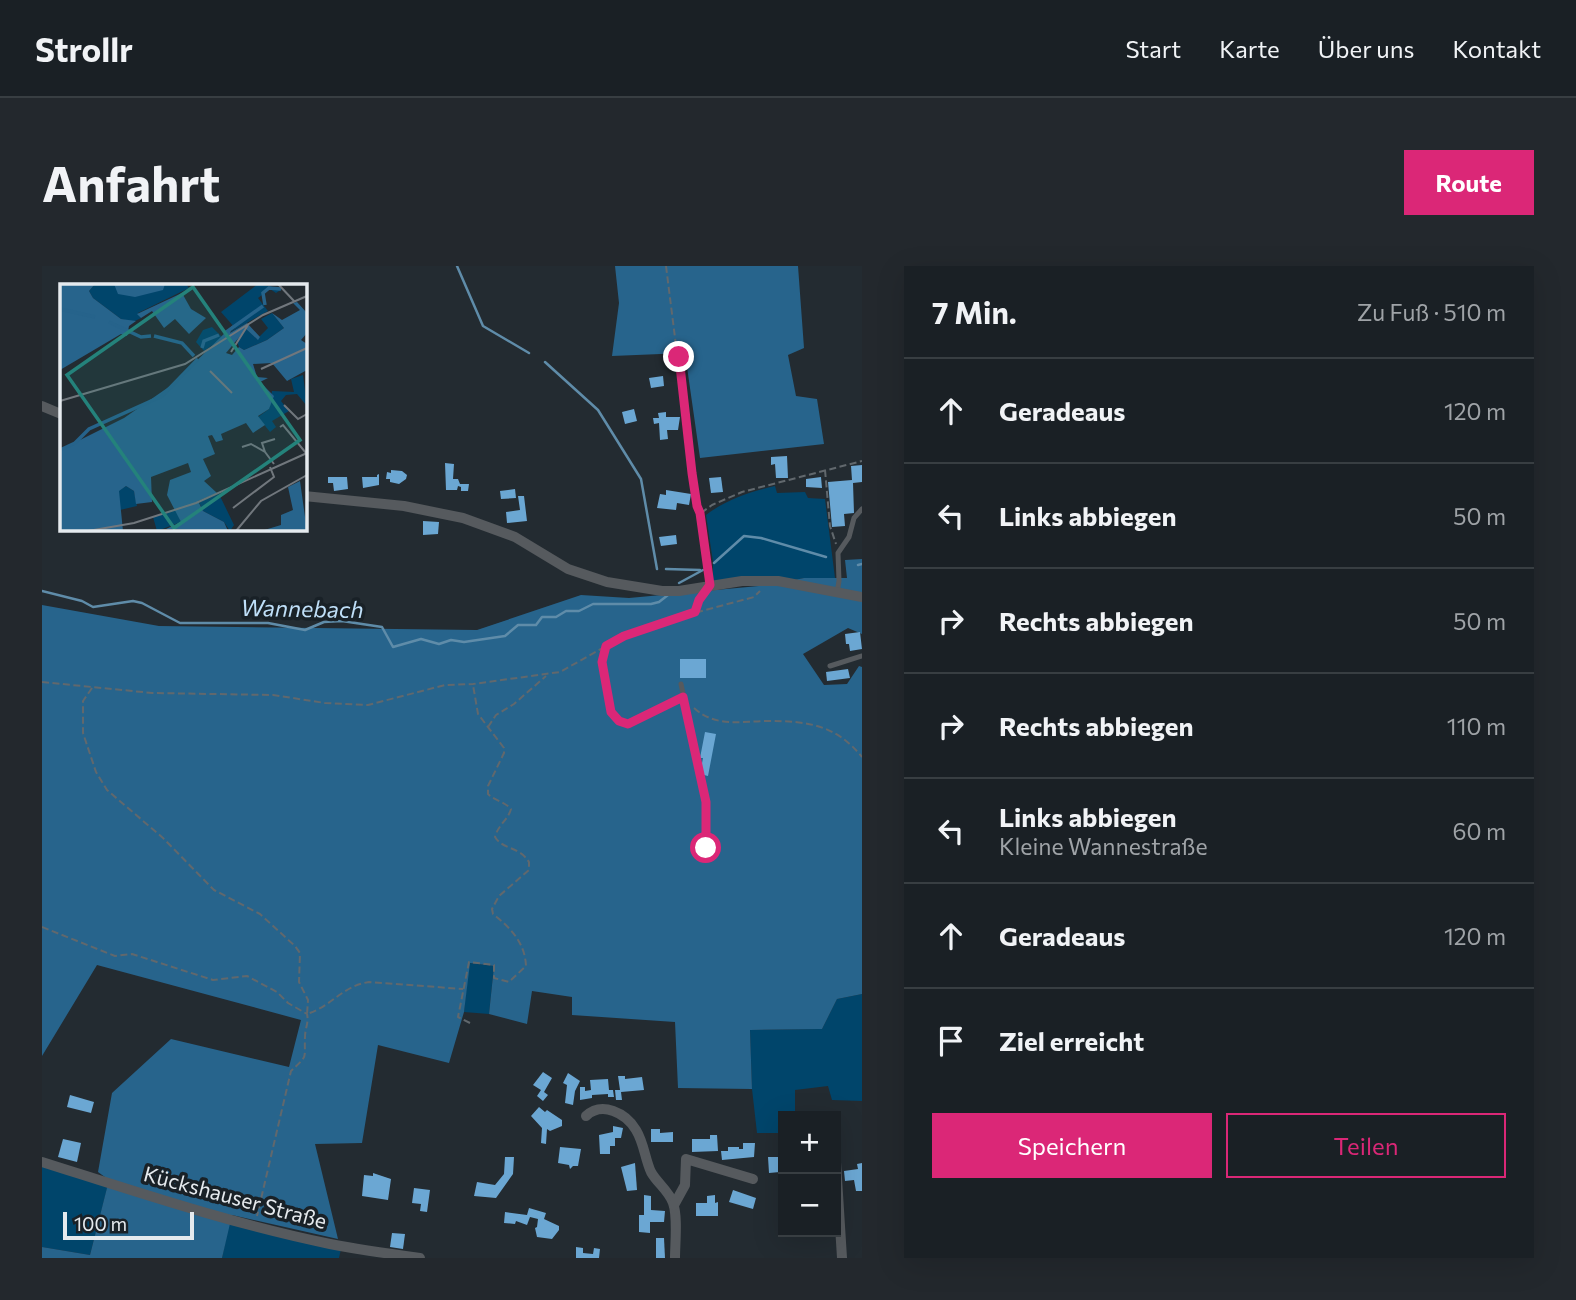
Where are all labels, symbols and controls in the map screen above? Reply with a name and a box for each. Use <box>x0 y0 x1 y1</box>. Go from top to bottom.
text: Strollr <box>35 28 133 69</box>
text: Start <box>1126 34 1181 63</box>
text: Karte <box>1219 34 1280 63</box>
text: Über uns <box>1318 34 1414 63</box>
text: Kontakt <box>1452 34 1541 63</box>
button: Route <box>1404 150 1534 215</box>
text: Anfahrt <box>42 152 220 212</box>
inset map <box>60 284 306 530</box>
text: 7 Min. <box>932 293 1017 330</box>
text: Zu Fuß · 510 m <box>1357 298 1506 326</box>
route end <box>663 341 694 372</box>
icon: ahead <box>932 392 970 430</box>
text: Geradeaus <box>999 395 1125 426</box>
text: 120 m <box>1444 397 1506 425</box>
icon: left <box>932 497 970 535</box>
text: Links abbiegen <box>999 500 1177 531</box>
text: 50 m <box>1453 502 1506 530</box>
water label: Wannebach <box>240 593 364 623</box>
icon: right <box>932 602 970 640</box>
text: Rechts abbiegen <box>999 605 1194 636</box>
text: 50 m <box>1453 607 1506 635</box>
icon: right <box>932 707 970 745</box>
text: Rechts abbiegen <box>999 710 1194 741</box>
text: 110 m <box>1447 712 1506 740</box>
text: Links abbiegen <box>999 801 1177 832</box>
icon: left <box>932 812 970 850</box>
text: 60 m <box>1453 817 1506 845</box>
route start <box>690 832 721 863</box>
text: Kleine Wannestraße <box>999 832 1208 860</box>
icon: ahead <box>932 917 970 955</box>
text: Geradeaus <box>999 920 1125 951</box>
text: 120 m <box>1444 922 1506 950</box>
icon: arrive <box>932 1022 970 1060</box>
text: Ziel erreicht <box>999 1025 1144 1056</box>
map controls <box>778 1111 841 1237</box>
button: + <box>778 1111 841 1174</box>
button: Speichern <box>932 1113 1212 1178</box>
button: Teilen <box>1226 1113 1506 1178</box>
street label: Kückshauser Straße <box>141 1160 330 1233</box>
button: − <box>778 1174 841 1237</box>
scale bar <box>63 1209 194 1241</box>
text: 100 m <box>74 1212 127 1235</box>

